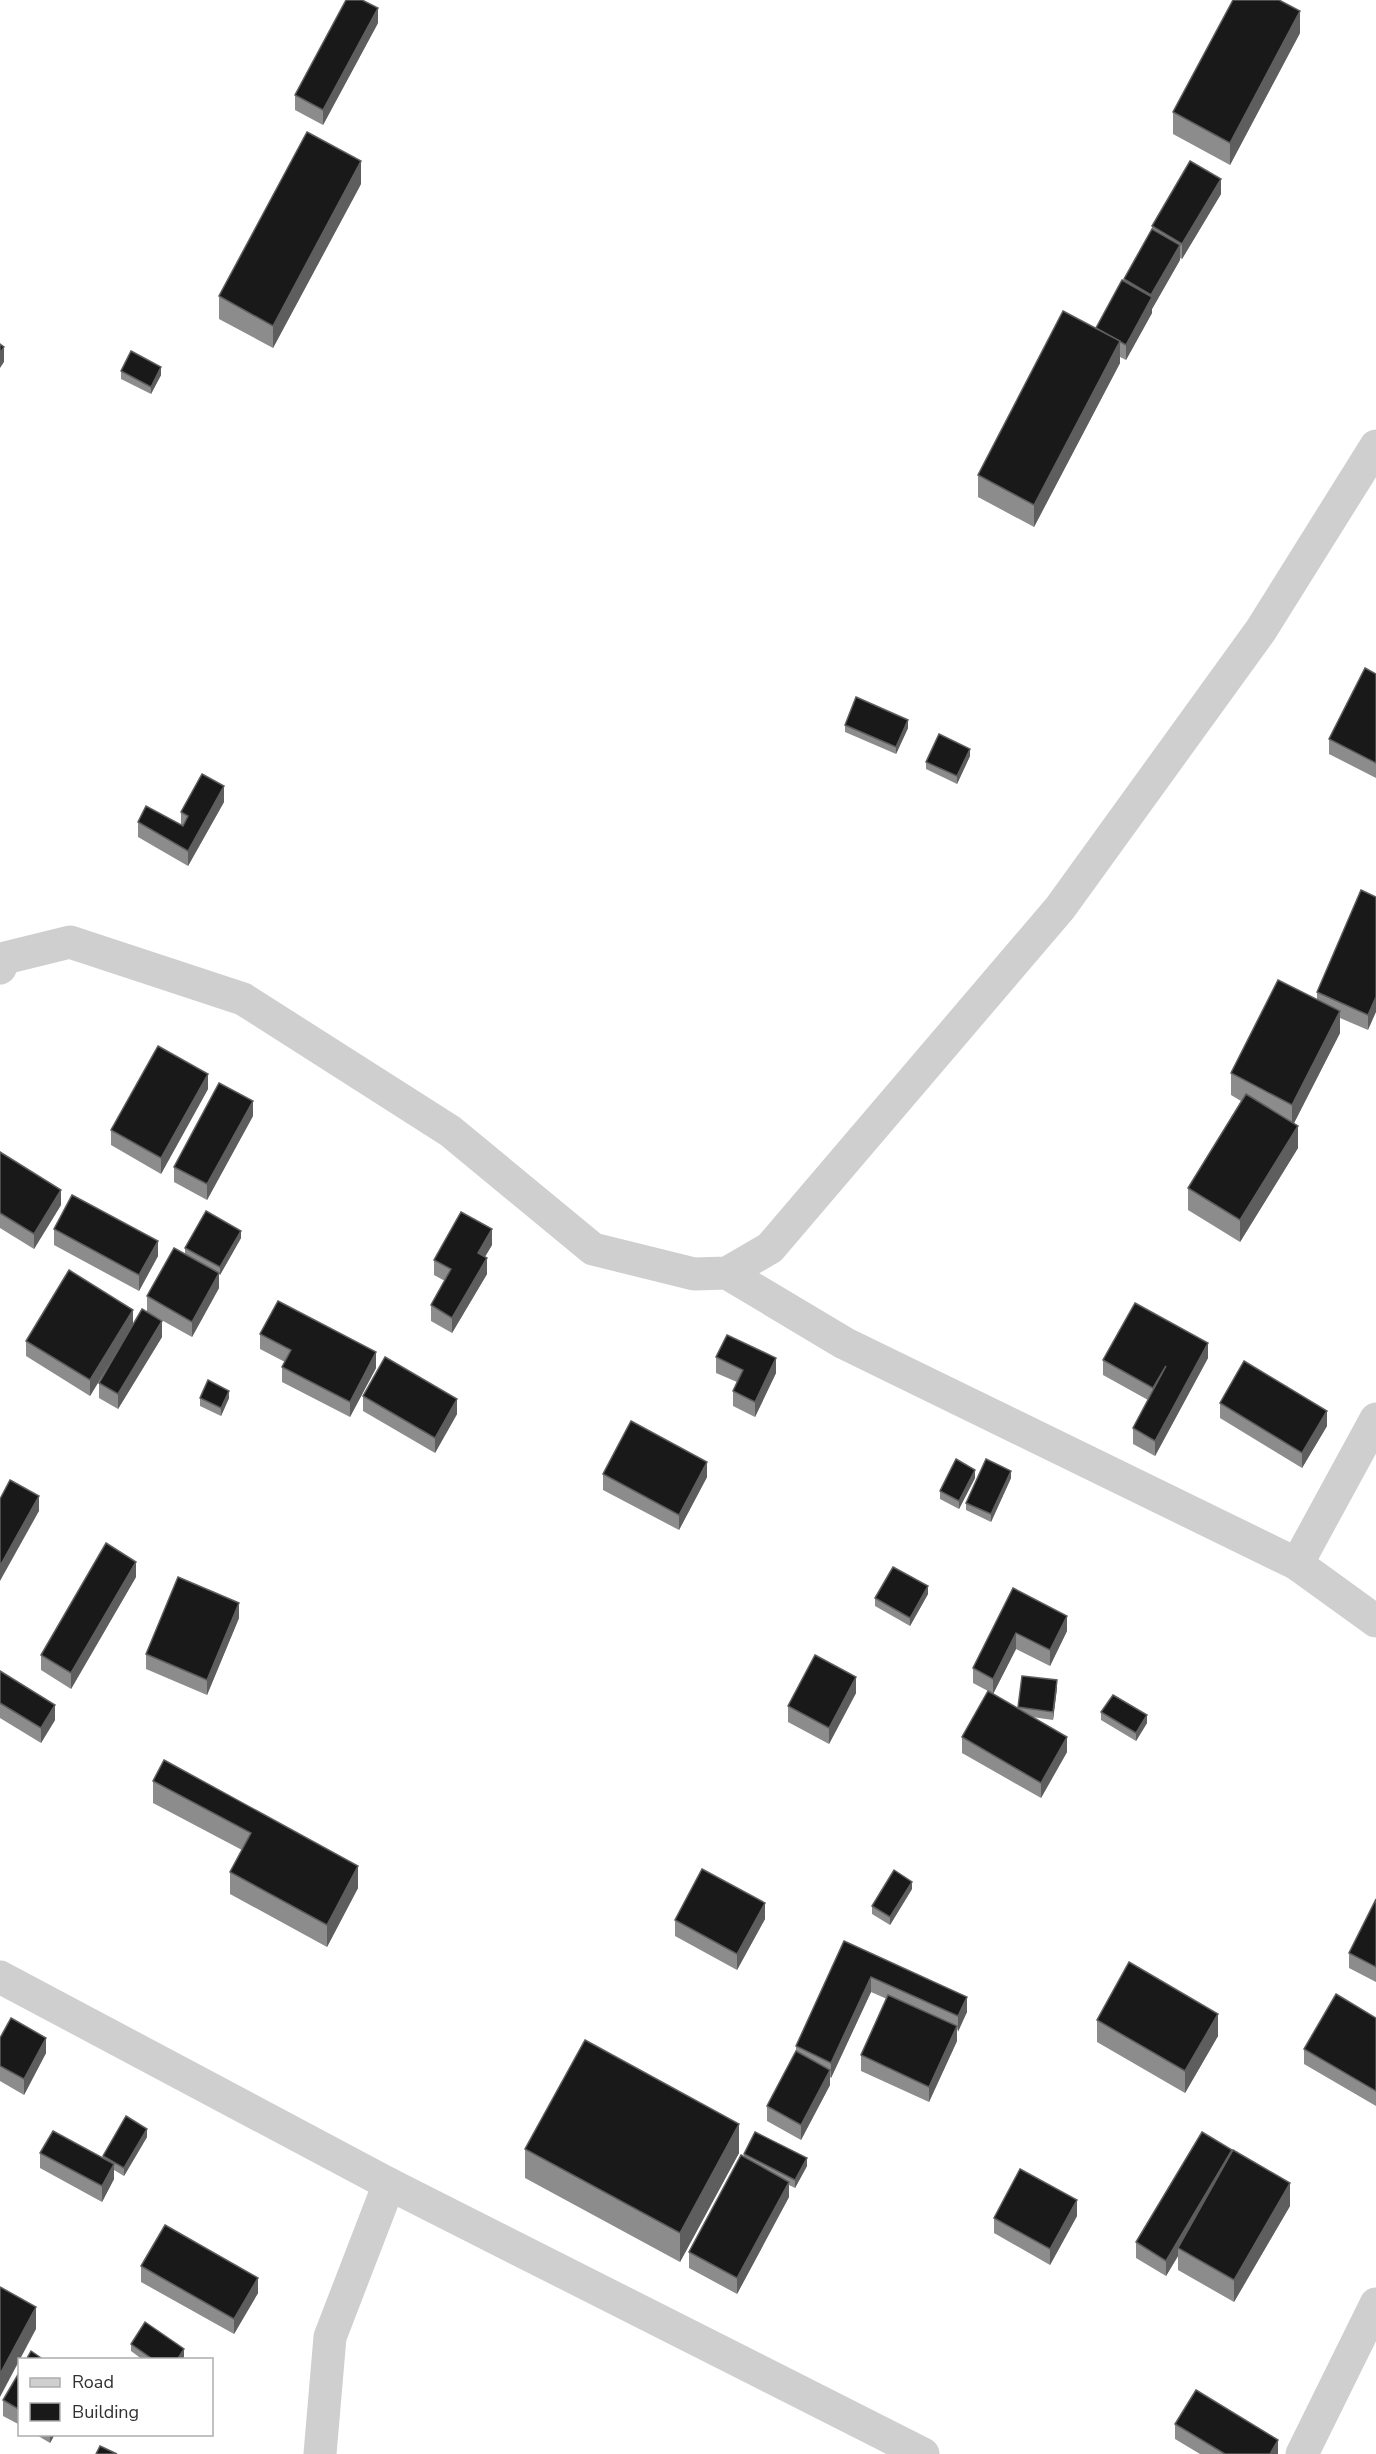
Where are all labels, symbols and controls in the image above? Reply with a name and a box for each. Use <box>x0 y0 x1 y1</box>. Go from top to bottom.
legend <box>18 2358 213 2436</box>
text: Road <box>72 2370 114 2394</box>
text: Building <box>72 2400 139 2424</box>

